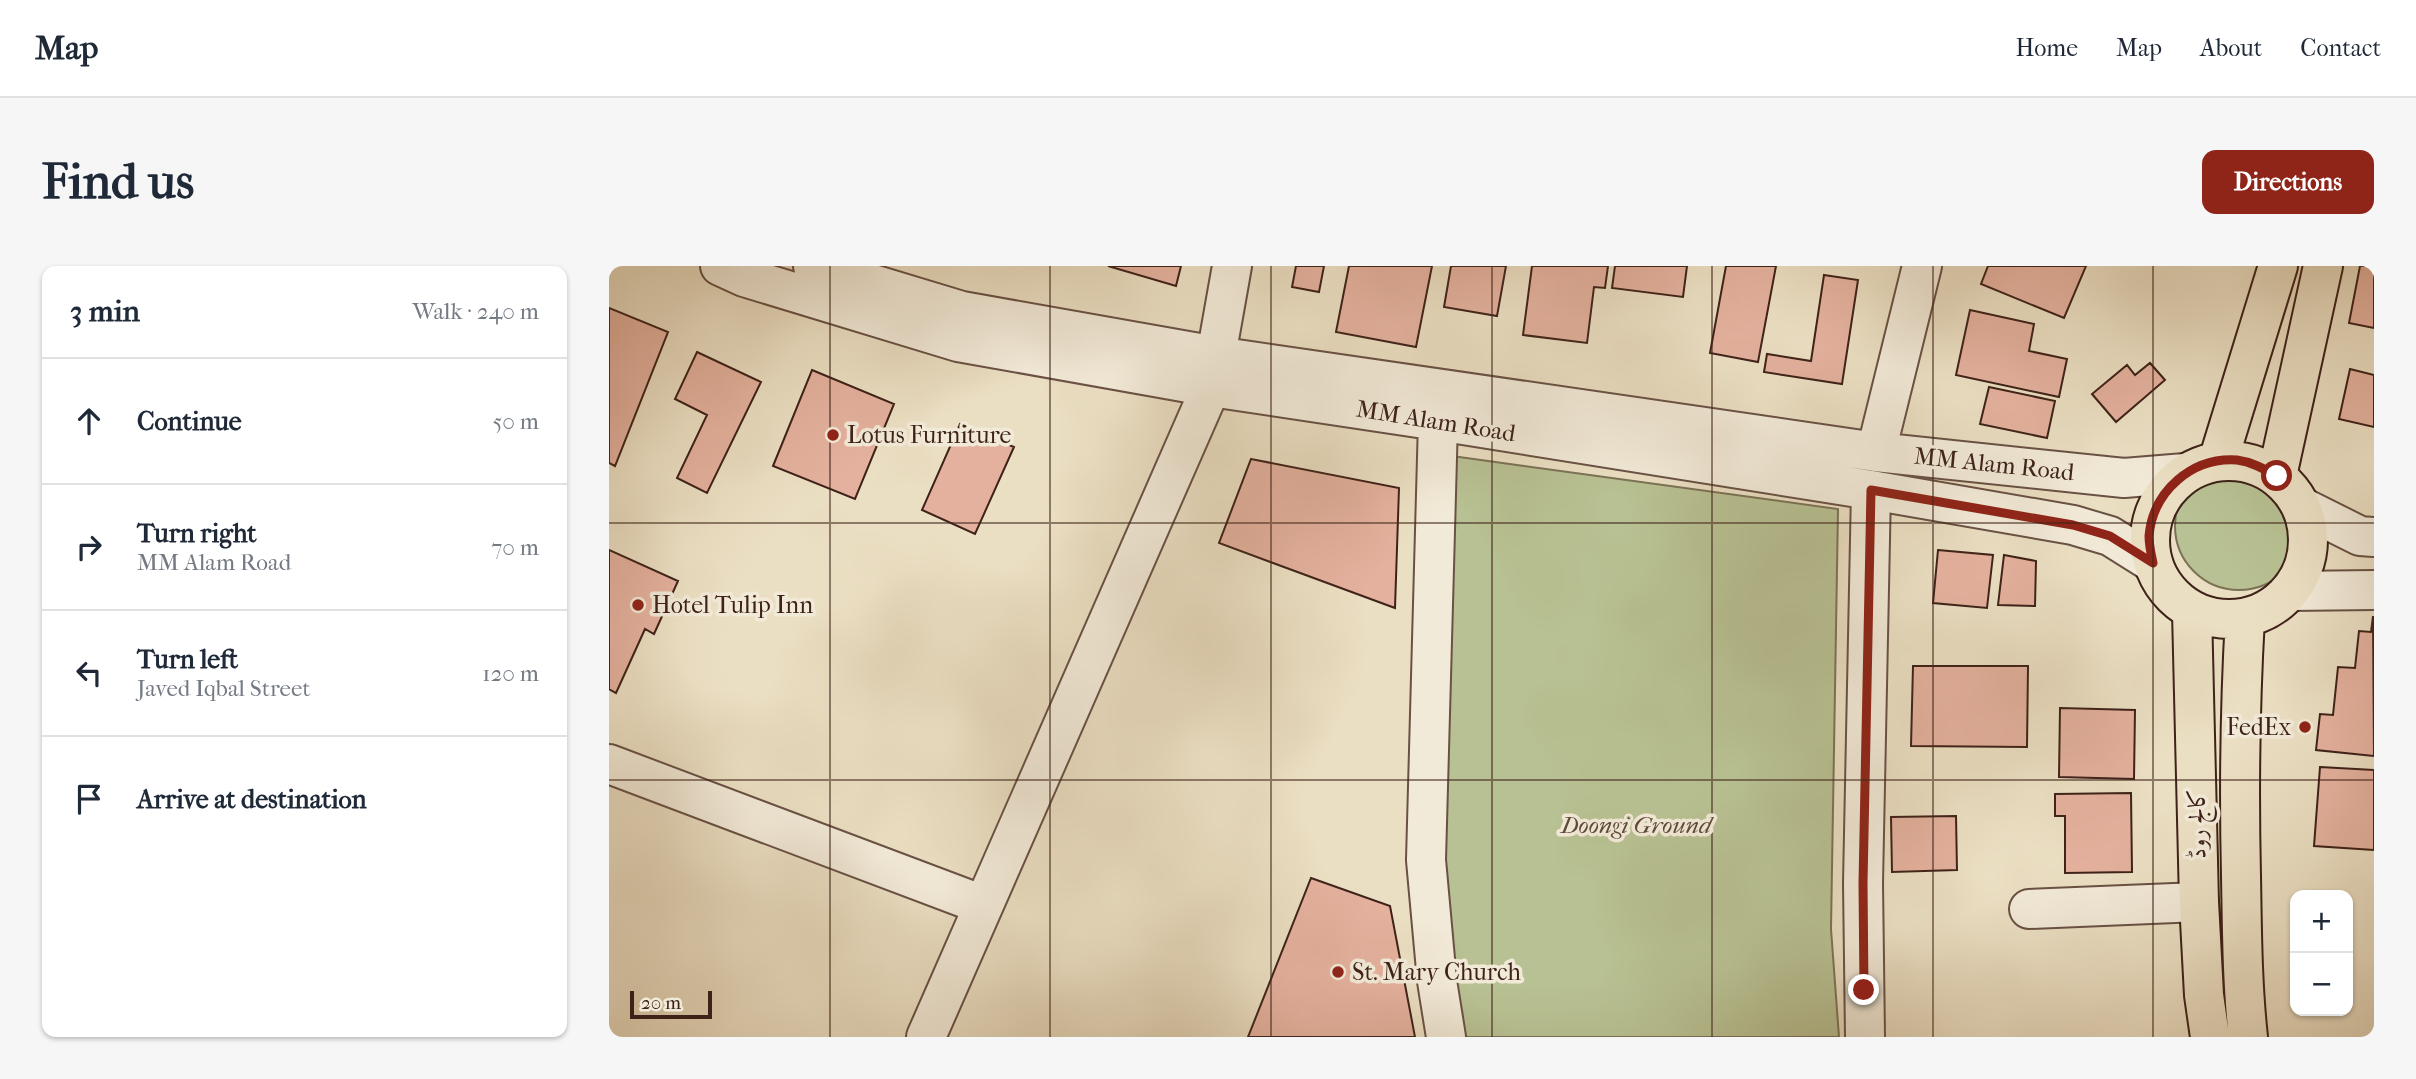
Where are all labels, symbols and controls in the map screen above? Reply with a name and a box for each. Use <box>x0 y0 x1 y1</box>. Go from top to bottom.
text: Map <box>35 29 98 68</box>
text: Home <box>2016 34 2078 62</box>
text: Map <box>2116 34 2162 62</box>
text: About <box>2200 34 2262 62</box>
text: Contact <box>2300 34 2381 62</box>
button: Directions <box>2202 150 2374 214</box>
text: Find us <box>42 153 194 211</box>
text: 3 min <box>70 294 140 329</box>
text: Walk · 240 m <box>412 298 539 325</box>
street label: MM Alam Road <box>1354 395 1519 448</box>
icon: ahead <box>70 402 108 440</box>
text: Continue <box>137 406 242 437</box>
text: 50 m <box>492 408 539 435</box>
place label: Lotus Furniture <box>847 421 1012 449</box>
marker: Lotus Furniture <box>825 427 841 443</box>
street label: MM Alam Road <box>1913 442 2076 486</box>
route start <box>2261 460 2292 491</box>
text: Turn right <box>137 518 257 549</box>
icon: right <box>70 528 108 566</box>
text: 70 m <box>491 534 539 561</box>
text: MM Alam Road <box>137 549 291 576</box>
place label: Hotel Tulip Inn <box>652 591 813 619</box>
marker: Hotel Tulip Inn <box>630 597 646 613</box>
text: Turn left <box>137 644 238 675</box>
icon: left <box>70 654 108 692</box>
text: 120 m <box>482 660 539 687</box>
text: Javed Iqbal Street <box>137 675 311 702</box>
place label: FedEx <box>2226 713 2291 741</box>
marker: FedEx <box>2297 719 2313 735</box>
icon: arrive <box>70 780 108 818</box>
text: Arrive at destination <box>137 784 367 815</box>
street label: کالج روڈ <box>2182 788 2218 859</box>
park label: Doongi Ground <box>1559 811 1714 839</box>
map controls <box>2290 890 2353 1016</box>
button: + <box>2290 890 2353 953</box>
button: − <box>2290 953 2353 1016</box>
place label: St. Mary Church <box>1352 958 1521 986</box>
marker: St. Mary Church <box>1330 964 1346 980</box>
route end <box>1848 974 1879 1005</box>
scale bar <box>630 988 712 1020</box>
text: 20 m <box>641 992 681 1014</box>

